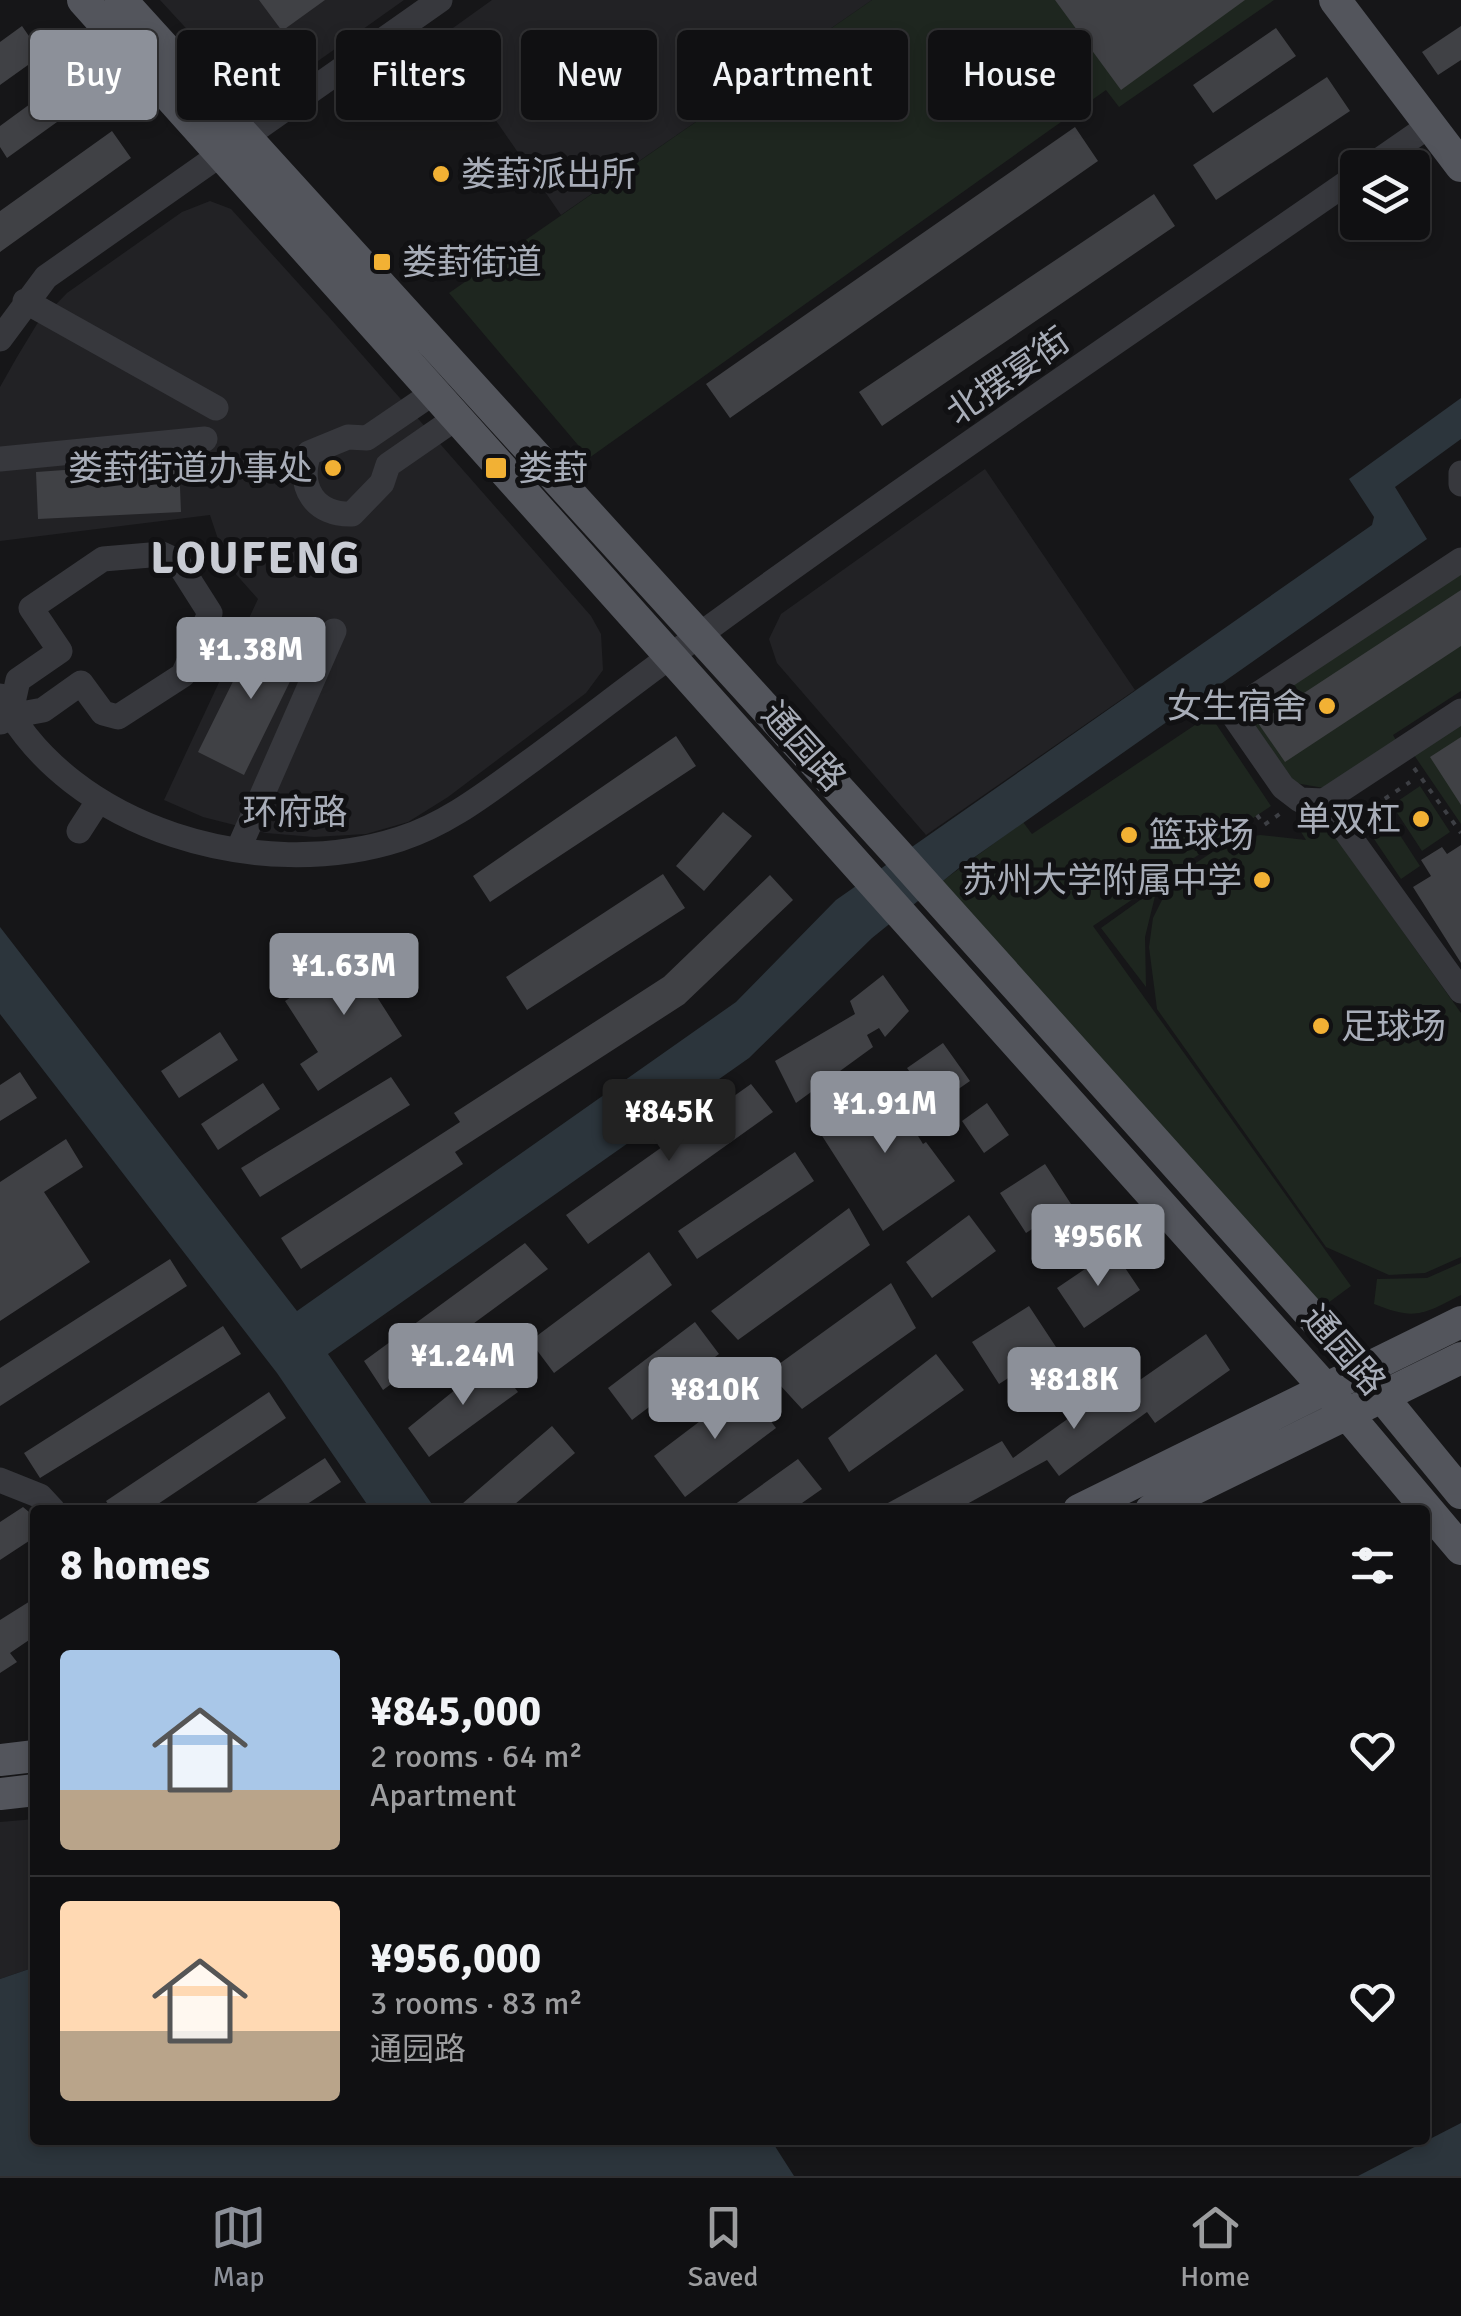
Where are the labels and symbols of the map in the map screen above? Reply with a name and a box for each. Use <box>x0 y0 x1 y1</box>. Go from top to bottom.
place label: 娄葑派出所 <box>461 153 636 196</box>
marker: 娄葑派出所 <box>430 163 452 185</box>
place label: 娄葑街道 <box>402 241 542 284</box>
marker: 娄葑街道 <box>371 251 393 273</box>
street label: 北摆宴街 <box>939 319 1078 434</box>
place label: 娄葑街道办事处 <box>68 447 313 490</box>
place label: 娄葑 <box>518 447 588 490</box>
marker: 娄葑 <box>483 455 509 481</box>
marker: 娄葑街道办事处 <box>322 457 344 479</box>
district label: LOUFENG <box>150 531 362 586</box>
pin: ¥1.38M <box>170 617 332 702</box>
place label: 女生宿舍 <box>1167 685 1307 728</box>
street label: 通园路 <box>753 693 855 800</box>
marker: 女生宿舍 <box>1316 695 1338 717</box>
street label: 环府路 <box>242 791 348 834</box>
place label: 单双杠 <box>1296 798 1401 841</box>
marker: 单双杠 <box>1410 808 1432 830</box>
place label: 篮球场 <box>1149 814 1254 857</box>
marker: 篮球场 <box>1118 824 1140 846</box>
place label: 苏州大学附属中学 <box>962 859 1242 902</box>
marker: 苏州大学附属中学 <box>1251 869 1273 891</box>
pin: ¥1.63M <box>263 933 425 1018</box>
place label: 足球场 <box>1341 1005 1446 1048</box>
marker: 足球场 <box>1310 1015 1332 1037</box>
pin: ¥1.91M <box>804 1071 966 1156</box>
pin: ¥845K <box>599 1079 739 1164</box>
pin: ¥956K <box>1028 1204 1168 1289</box>
street label: 通园路 <box>1293 1297 1394 1404</box>
pin: ¥1.24M <box>382 1323 544 1408</box>
pin: ¥818K <box>1004 1347 1144 1432</box>
pin: ¥810K <box>645 1357 785 1442</box>

